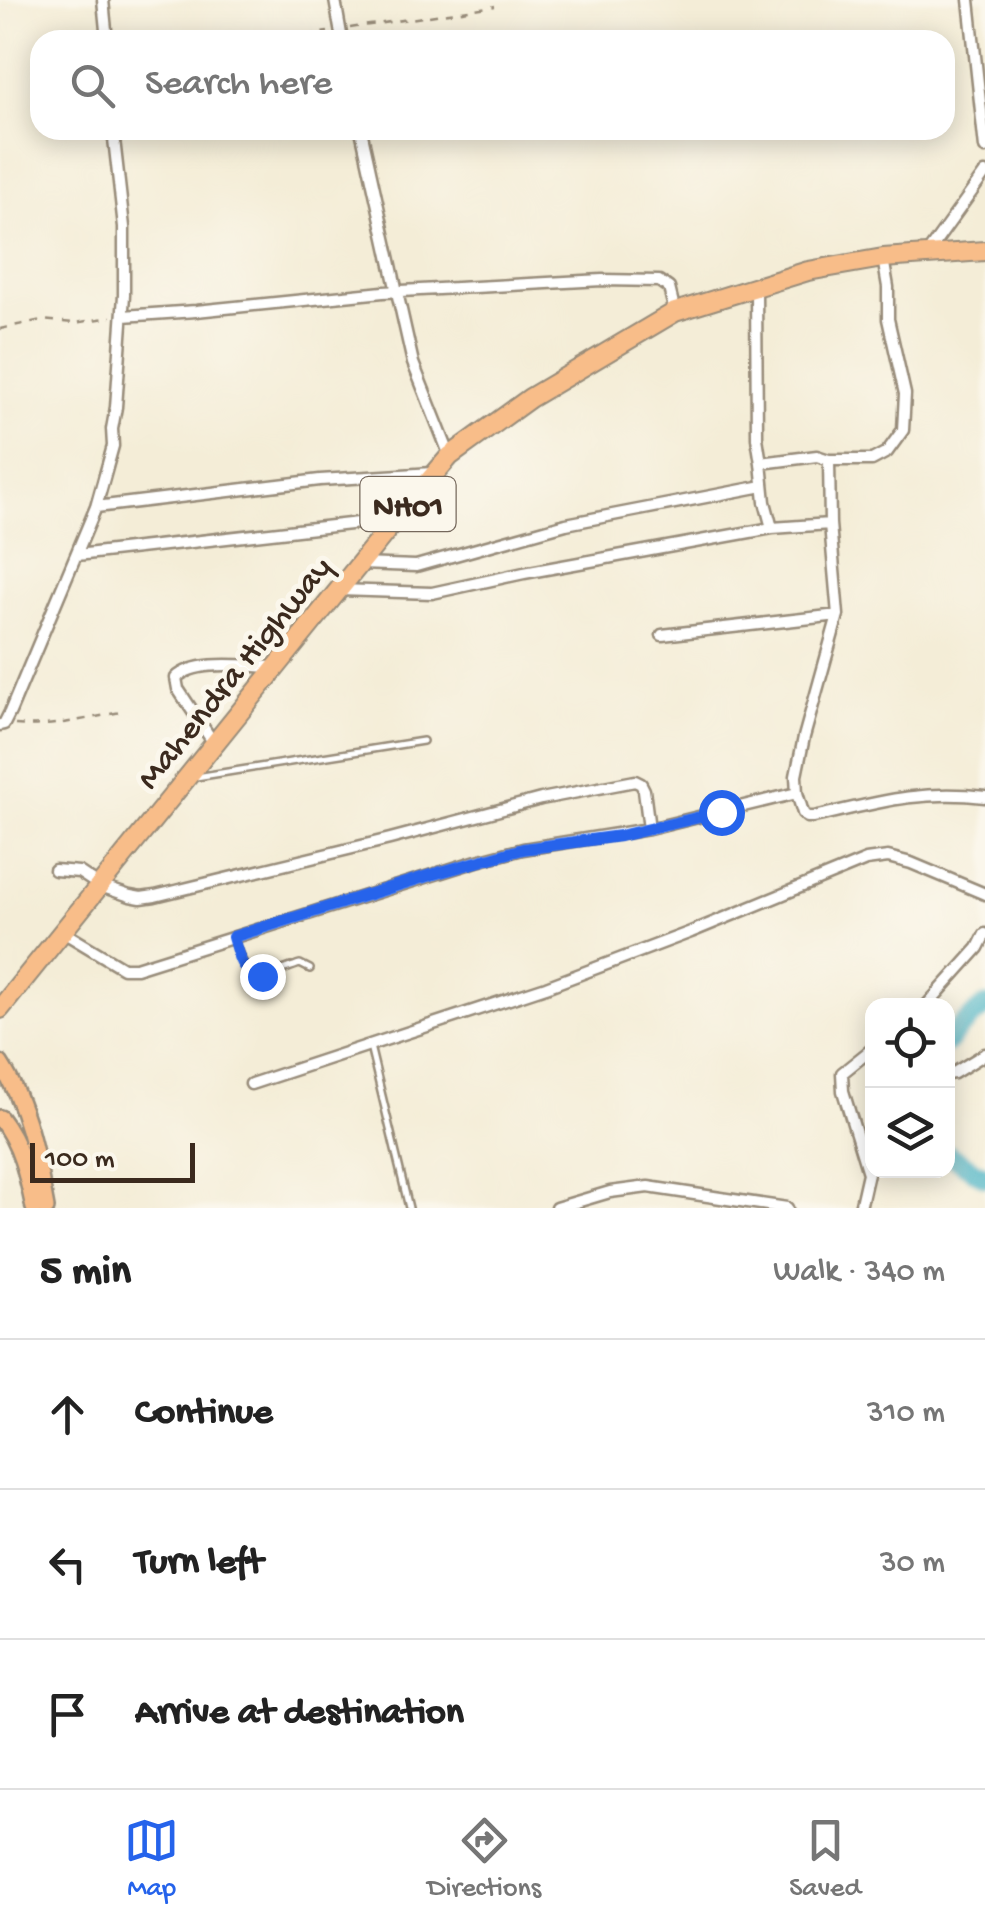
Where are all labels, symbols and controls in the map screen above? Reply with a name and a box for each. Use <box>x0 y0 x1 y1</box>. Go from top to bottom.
search box <box>30 30 955 140</box>
icon: search <box>65 58 120 113</box>
text: Search here <box>145 63 332 107</box>
road number: NH01 <box>360 477 456 531</box>
street label: Mahendra Highway <box>130 550 343 799</box>
route start <box>699 790 745 836</box>
route end <box>240 954 286 1000</box>
map controls <box>865 998 955 1178</box>
button: locate <box>865 998 955 1088</box>
button: layers <box>865 1088 955 1178</box>
scale bar <box>30 1138 195 1182</box>
text: 100 m <box>45 1144 115 1177</box>
text: 5 min <box>40 1249 131 1298</box>
text: Walk · 340 m <box>773 1254 945 1292</box>
icon: ahead <box>40 1387 95 1442</box>
text: Continue <box>135 1392 273 1436</box>
text: 310 m <box>867 1395 945 1433</box>
icon: left <box>40 1537 95 1592</box>
text: Turn left <box>135 1542 263 1586</box>
text: 30 m <box>880 1545 945 1583</box>
icon: arrive <box>40 1687 95 1742</box>
text: Arrive at destination <box>135 1692 464 1736</box>
tab: Map <box>124 1813 179 1906</box>
tab: Directions <box>427 1813 541 1906</box>
tab: Saved <box>789 1813 861 1906</box>

